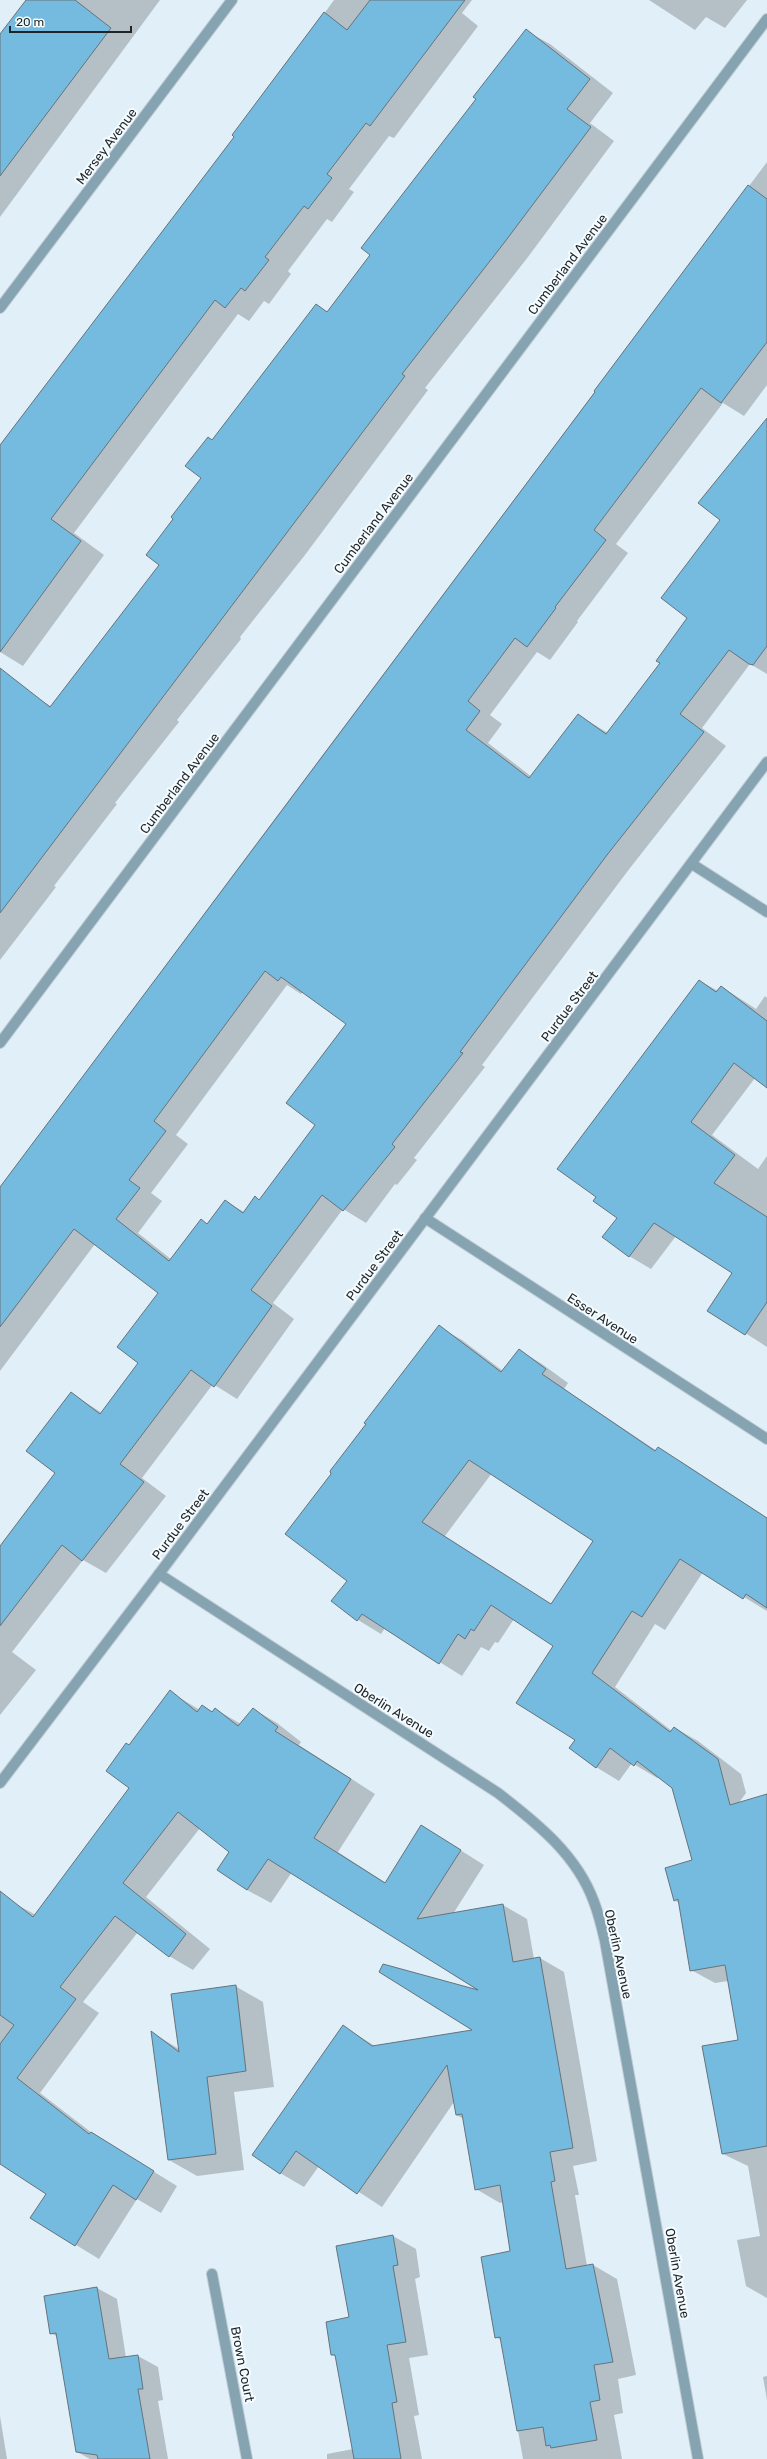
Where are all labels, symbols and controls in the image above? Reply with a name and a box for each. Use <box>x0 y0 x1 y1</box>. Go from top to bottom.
scale bar <box>10 8 131 34</box>
text: 20 m <box>16 15 44 29</box>
street label: Mersey Avenue <box>73 105 140 187</box>
street label: Cumberland Avenue <box>525 211 610 318</box>
street label: Cumberland Avenue <box>331 470 416 577</box>
street label: Cumberland Avenue <box>137 730 222 837</box>
street label: Purdue Street <box>538 968 601 1045</box>
street label: Purdue Street <box>343 1227 406 1304</box>
street label: Esser Avenue <box>564 1290 641 1347</box>
street label: Purdue Street <box>149 1486 212 1563</box>
street label: Oberlin Avenue <box>351 1680 436 1741</box>
street label: Oberlin Avenue <box>602 1908 635 2000</box>
street label: Oberlin Avenue <box>662 2227 693 2319</box>
street label: Brown Court <box>228 2325 257 2403</box>

